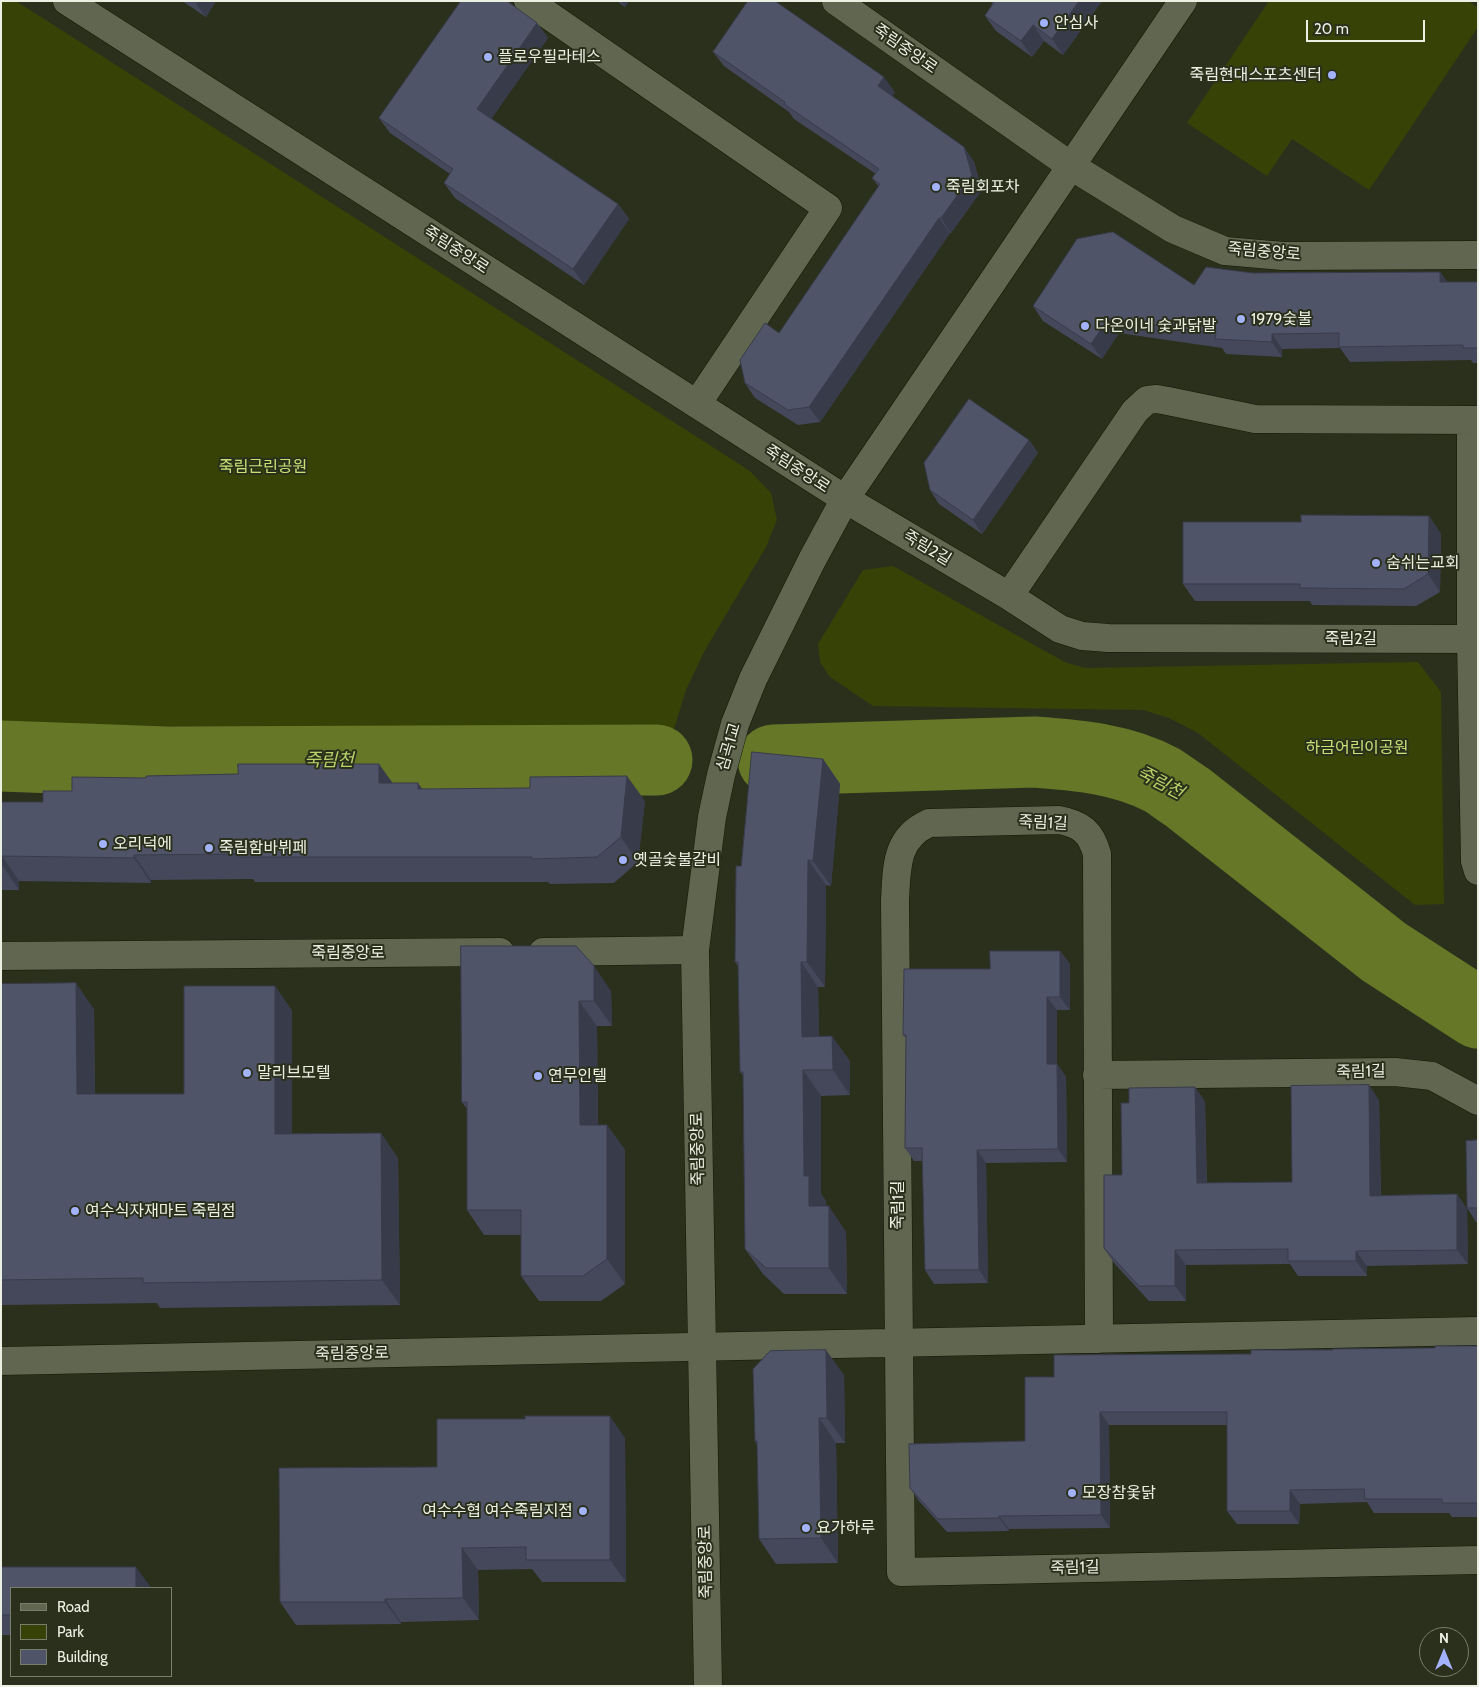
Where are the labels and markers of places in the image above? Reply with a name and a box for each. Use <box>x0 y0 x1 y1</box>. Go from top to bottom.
place label: 안심사 <box>1054 13 1098 33</box>
marker: 안심사 <box>1038 17 1050 29</box>
place label: 플로우필라테스 <box>498 47 601 67</box>
marker: 플로우필라테스 <box>482 51 494 63</box>
place label: 죽림현대스포츠센터 <box>1190 65 1322 85</box>
marker: 죽림현대스포츠센터 <box>1326 69 1338 81</box>
place label: 죽림회포차 <box>946 177 1020 197</box>
marker: 죽림회포차 <box>930 181 942 193</box>
place label: 1979숯불 <box>1251 309 1312 329</box>
marker: 1979숯불 <box>1235 313 1247 325</box>
place label: 다온이네 숯과닭발 <box>1095 316 1216 336</box>
marker: 다온이네 숯과닭발 <box>1079 320 1091 332</box>
place label: 숨쉬는교회 <box>1386 553 1460 573</box>
marker: 숨쉬는교회 <box>1370 557 1382 569</box>
place label: 오리덕에 <box>113 834 172 854</box>
marker: 오리덕에 <box>97 838 109 850</box>
place label: 죽림함바뷔페 <box>219 838 307 858</box>
marker: 죽림함바뷔페 <box>203 842 215 854</box>
place label: 옛골숯불갈비 <box>633 850 721 870</box>
marker: 옛골숯불갈비 <box>617 854 629 866</box>
place label: 말리브모텔 <box>257 1063 331 1083</box>
place label: 연무인텔 <box>548 1066 607 1086</box>
marker: 말리브모텔 <box>241 1067 253 1079</box>
marker: 연무인텔 <box>532 1070 544 1082</box>
place label: 여수식자재마트 죽림점 <box>85 1201 236 1221</box>
marker: 여수식자재마트 죽림점 <box>69 1205 81 1217</box>
place label: 모장참옻닭 <box>1082 1483 1156 1503</box>
marker: 모장참옻닭 <box>1066 1487 1078 1499</box>
place label: 여수수협 여수죽림지점 <box>422 1501 573 1521</box>
marker: 여수수협 여수죽림지점 <box>577 1505 589 1517</box>
place label: 요가하루 <box>816 1518 875 1538</box>
marker: 요가하루 <box>800 1522 812 1534</box>

